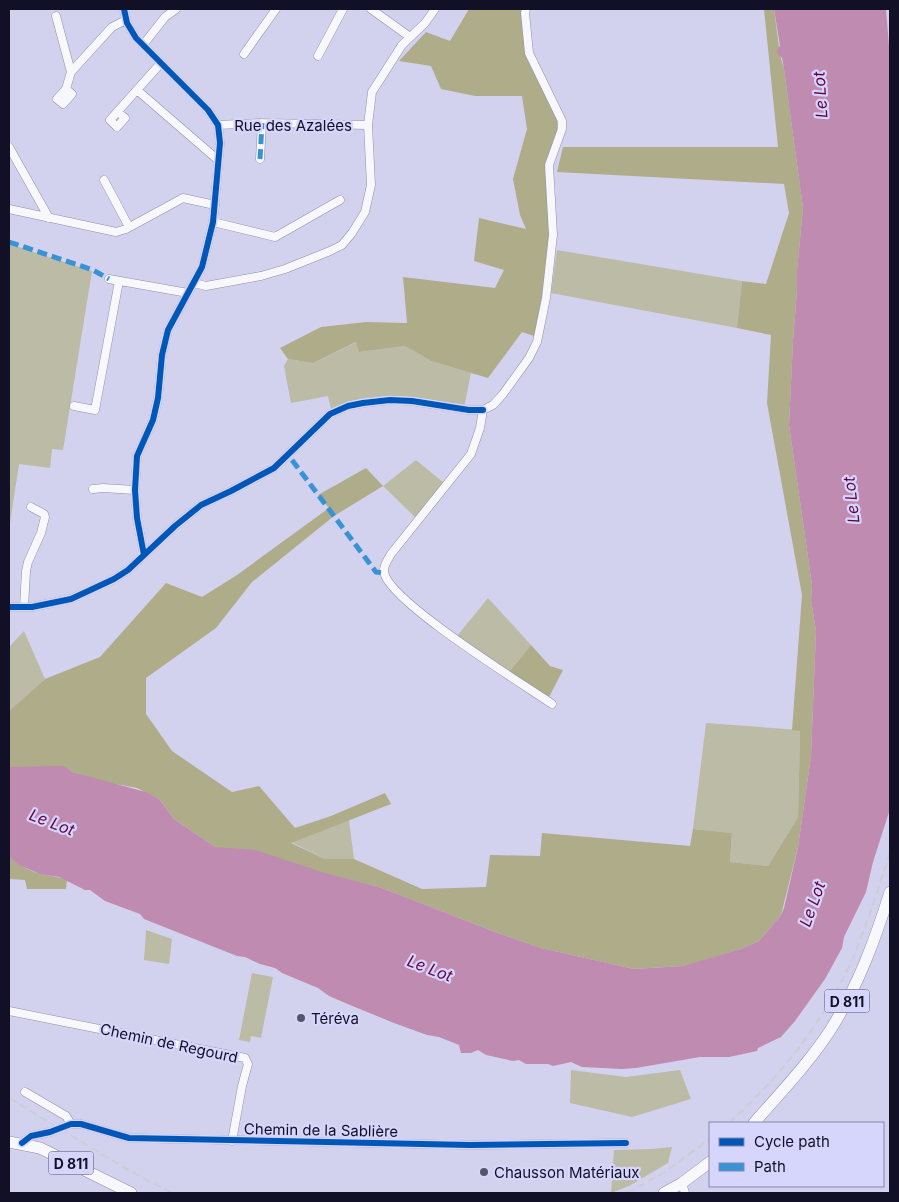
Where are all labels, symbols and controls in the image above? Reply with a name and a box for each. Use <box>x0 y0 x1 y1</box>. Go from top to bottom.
water label: Le Lot <box>808 70 832 119</box>
street label: Rue des Azalées <box>234 116 352 135</box>
water label: Le Lot <box>839 475 863 524</box>
water label: Le Lot <box>27 804 78 840</box>
water label: Le Lot <box>795 878 830 929</box>
water label: Le Lot <box>405 950 456 986</box>
road number: D 811 <box>824 989 870 1012</box>
place label: Téréva <box>311 1009 359 1028</box>
marker: Téréva <box>295 1012 307 1024</box>
street label: Chemin de Regourd <box>98 1019 240 1067</box>
street label: Chemin de la Sablière <box>244 1119 398 1141</box>
legend <box>709 1122 884 1187</box>
text: Cycle path <box>754 1132 830 1151</box>
road number: D 811 <box>48 1152 94 1174</box>
text: Path <box>754 1157 786 1176</box>
place label: Chausson Matériaux <box>494 1163 640 1182</box>
marker: Chausson Matériaux <box>478 1166 490 1178</box>

